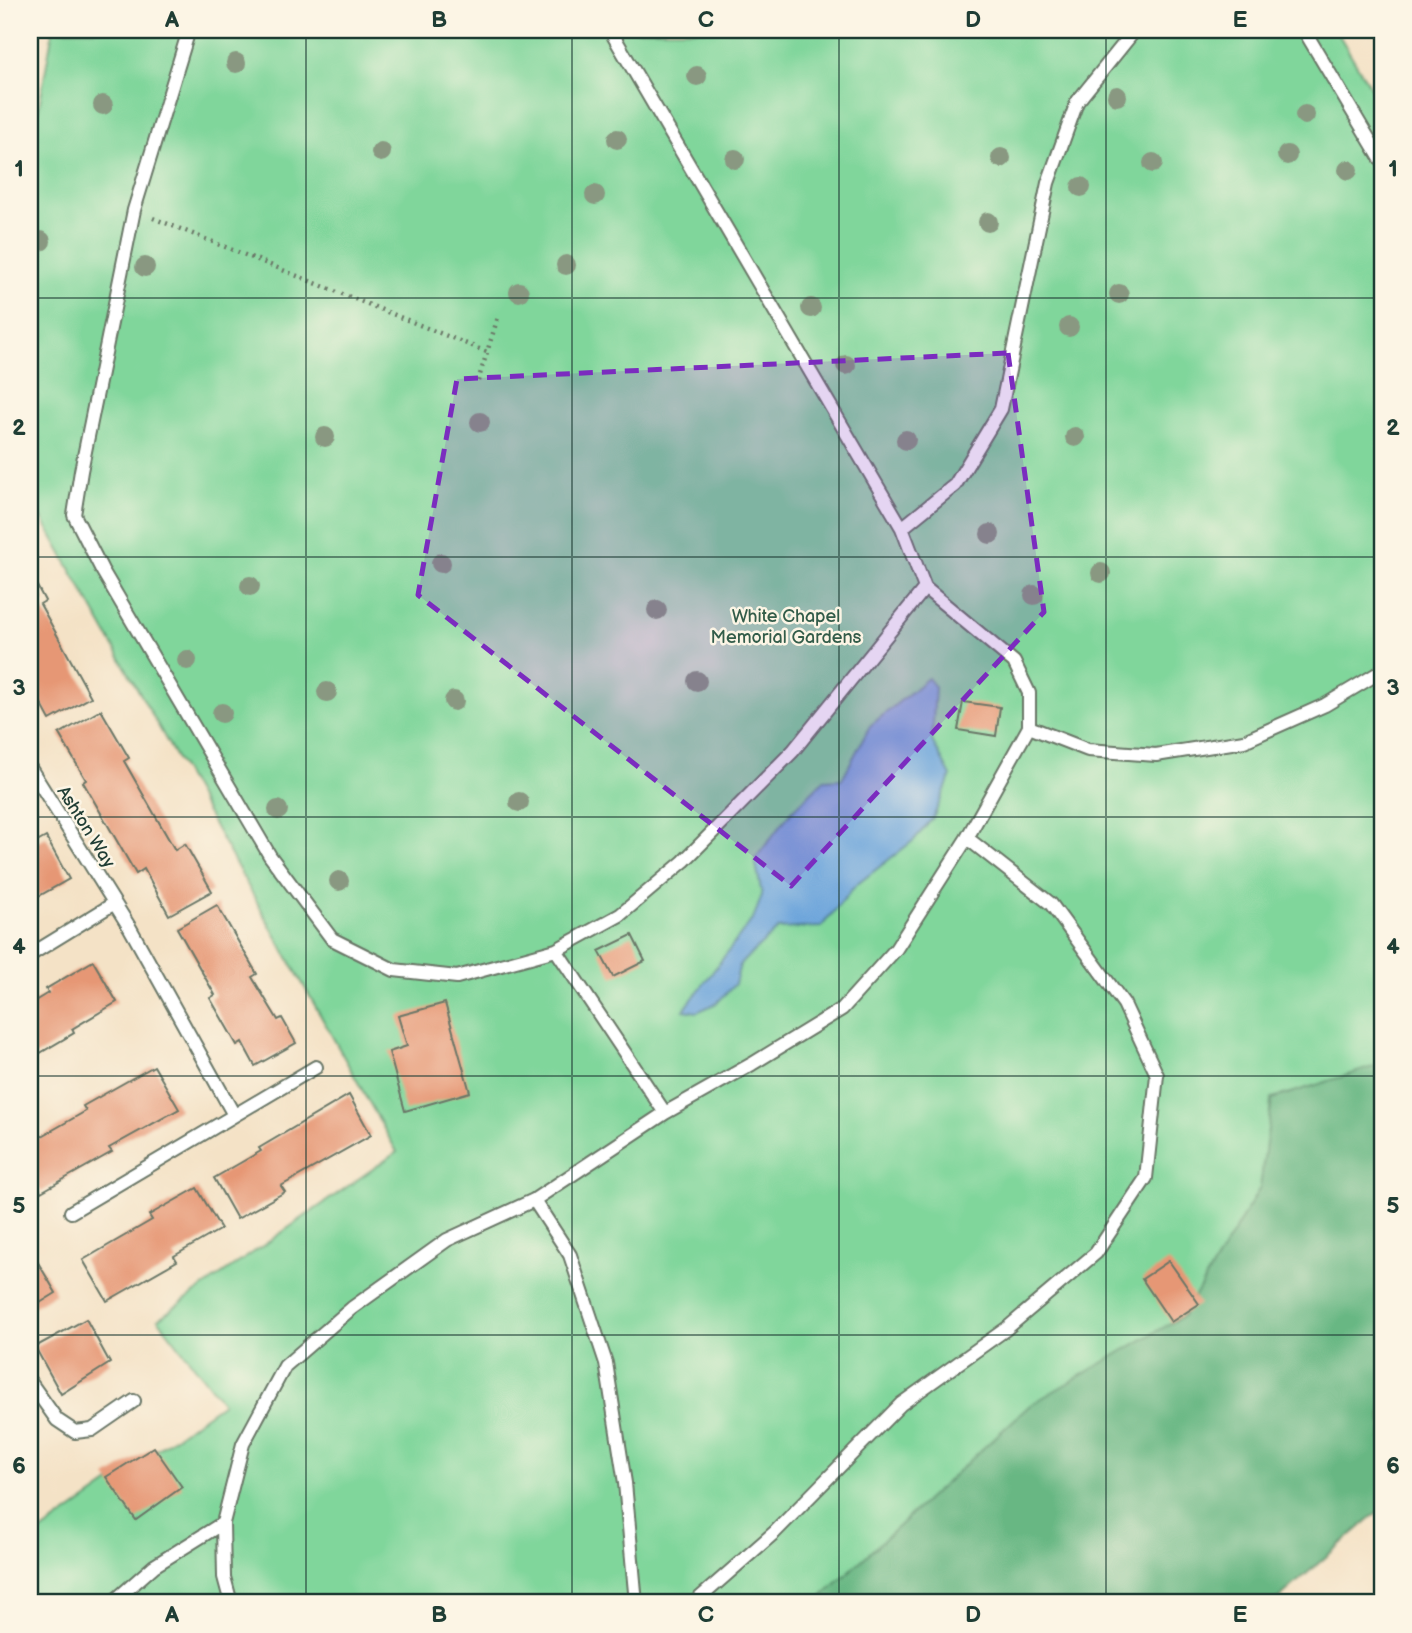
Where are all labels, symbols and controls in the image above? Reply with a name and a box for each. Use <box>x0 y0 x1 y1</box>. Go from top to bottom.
text: A <box>164 6 180 34</box>
text: B <box>431 6 447 34</box>
text: C <box>698 6 714 34</box>
text: D <box>965 6 981 34</box>
text: E <box>1233 6 1248 34</box>
text: 1 <box>14 155 24 183</box>
text: 1 <box>1388 155 1398 183</box>
text: 2 <box>12 414 26 442</box>
text: 2 <box>1386 414 1400 442</box>
park label: White Chapel Memorial Gardens <box>711 606 862 648</box>
text: 3 <box>12 674 26 702</box>
text: 3 <box>1386 674 1400 702</box>
street label: Ashton Way <box>53 782 120 872</box>
text: 4 <box>12 933 26 961</box>
text: 4 <box>1386 933 1400 961</box>
text: 5 <box>12 1192 26 1220</box>
text: 5 <box>1386 1192 1400 1220</box>
text: 6 <box>12 1452 26 1480</box>
text: 6 <box>1386 1452 1400 1480</box>
text: A <box>164 1601 180 1629</box>
text: B <box>431 1601 447 1629</box>
text: C <box>698 1601 714 1629</box>
text: D <box>965 1601 981 1629</box>
text: E <box>1233 1601 1248 1629</box>

